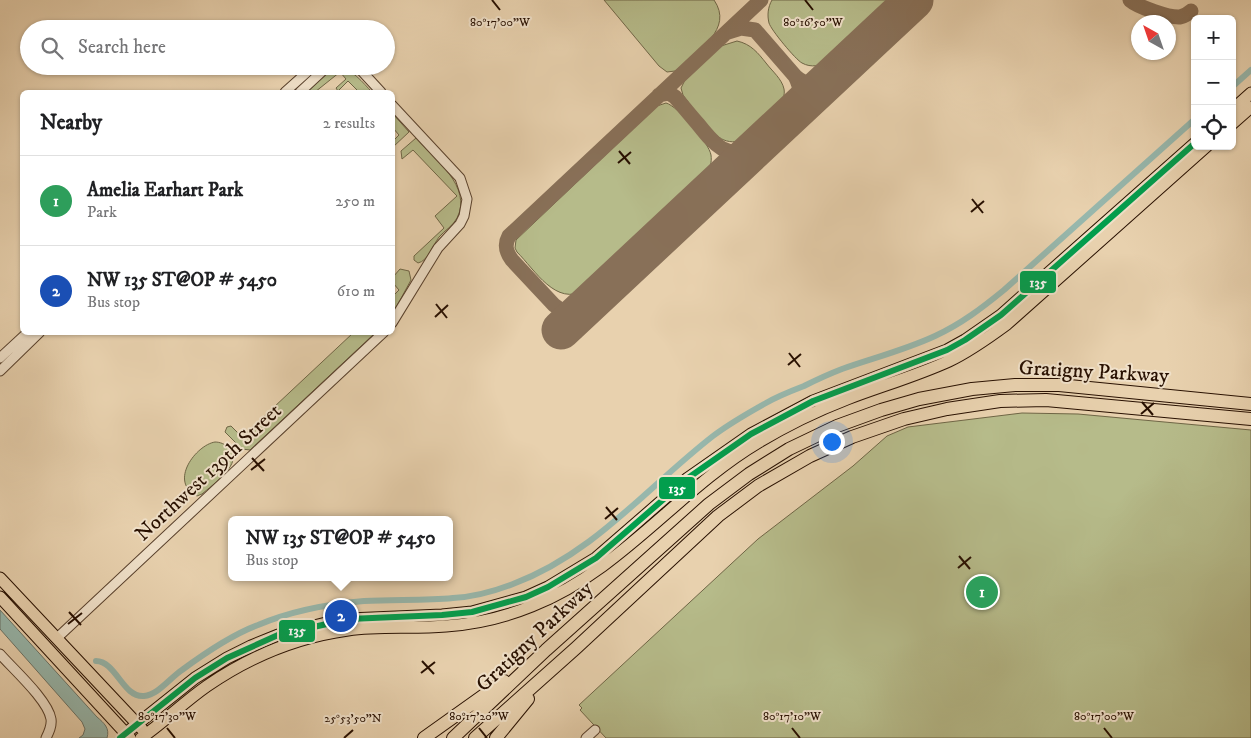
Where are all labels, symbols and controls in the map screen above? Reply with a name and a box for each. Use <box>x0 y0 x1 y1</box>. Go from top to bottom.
text: 80°17'00"W <box>470 15 531 30</box>
text: 80°16'50"W <box>783 15 844 30</box>
north arrow <box>1131 15 1176 60</box>
map controls <box>1191 15 1236 150</box>
button: + <box>1191 15 1236 60</box>
search box <box>20 20 395 75</box>
icon: search <box>38 34 66 62</box>
text: Search here <box>78 36 166 59</box>
button: − <box>1191 60 1236 105</box>
button: locate <box>1191 105 1236 150</box>
text: Nearby <box>40 110 102 136</box>
text: 2 results <box>323 113 375 133</box>
text: Amelia Earhart Park <box>87 179 243 202</box>
text: 1 <box>53 191 59 211</box>
text: 250 m <box>335 191 375 211</box>
text: Park <box>87 202 117 222</box>
text: NW 135 ST@OP # 5450 <box>87 269 277 292</box>
line badge: 135 <box>1019 270 1057 294</box>
text: 135 <box>1029 274 1047 292</box>
text: 2 <box>52 281 60 301</box>
text: 610 m <box>337 281 375 301</box>
text: Bus stop <box>87 292 140 312</box>
street label: Gratigny Parkway <box>1018 355 1171 389</box>
street label: Northwest 139th Street <box>130 398 287 547</box>
your location <box>819 429 845 455</box>
line badge: 135 <box>658 476 696 500</box>
text: 135 <box>668 480 686 498</box>
popup <box>228 516 453 581</box>
text: NW 135 ST@OP # 5450 <box>245 527 436 550</box>
text: Bus stop <box>245 550 298 570</box>
pin: 1 <box>966 573 998 611</box>
street label: Gratigny Parkway <box>471 575 599 698</box>
pin: 2 <box>325 597 357 635</box>
line badge: 135 <box>278 619 316 643</box>
text: 135 <box>288 622 306 640</box>
text: 80°17'30"W <box>138 709 197 724</box>
text: 80°17'20"W <box>449 709 510 724</box>
text: 80°17'10"W <box>763 709 822 724</box>
text: 80°17'00"W <box>1074 709 1135 724</box>
text: 25°53'50"N <box>324 711 382 726</box>

